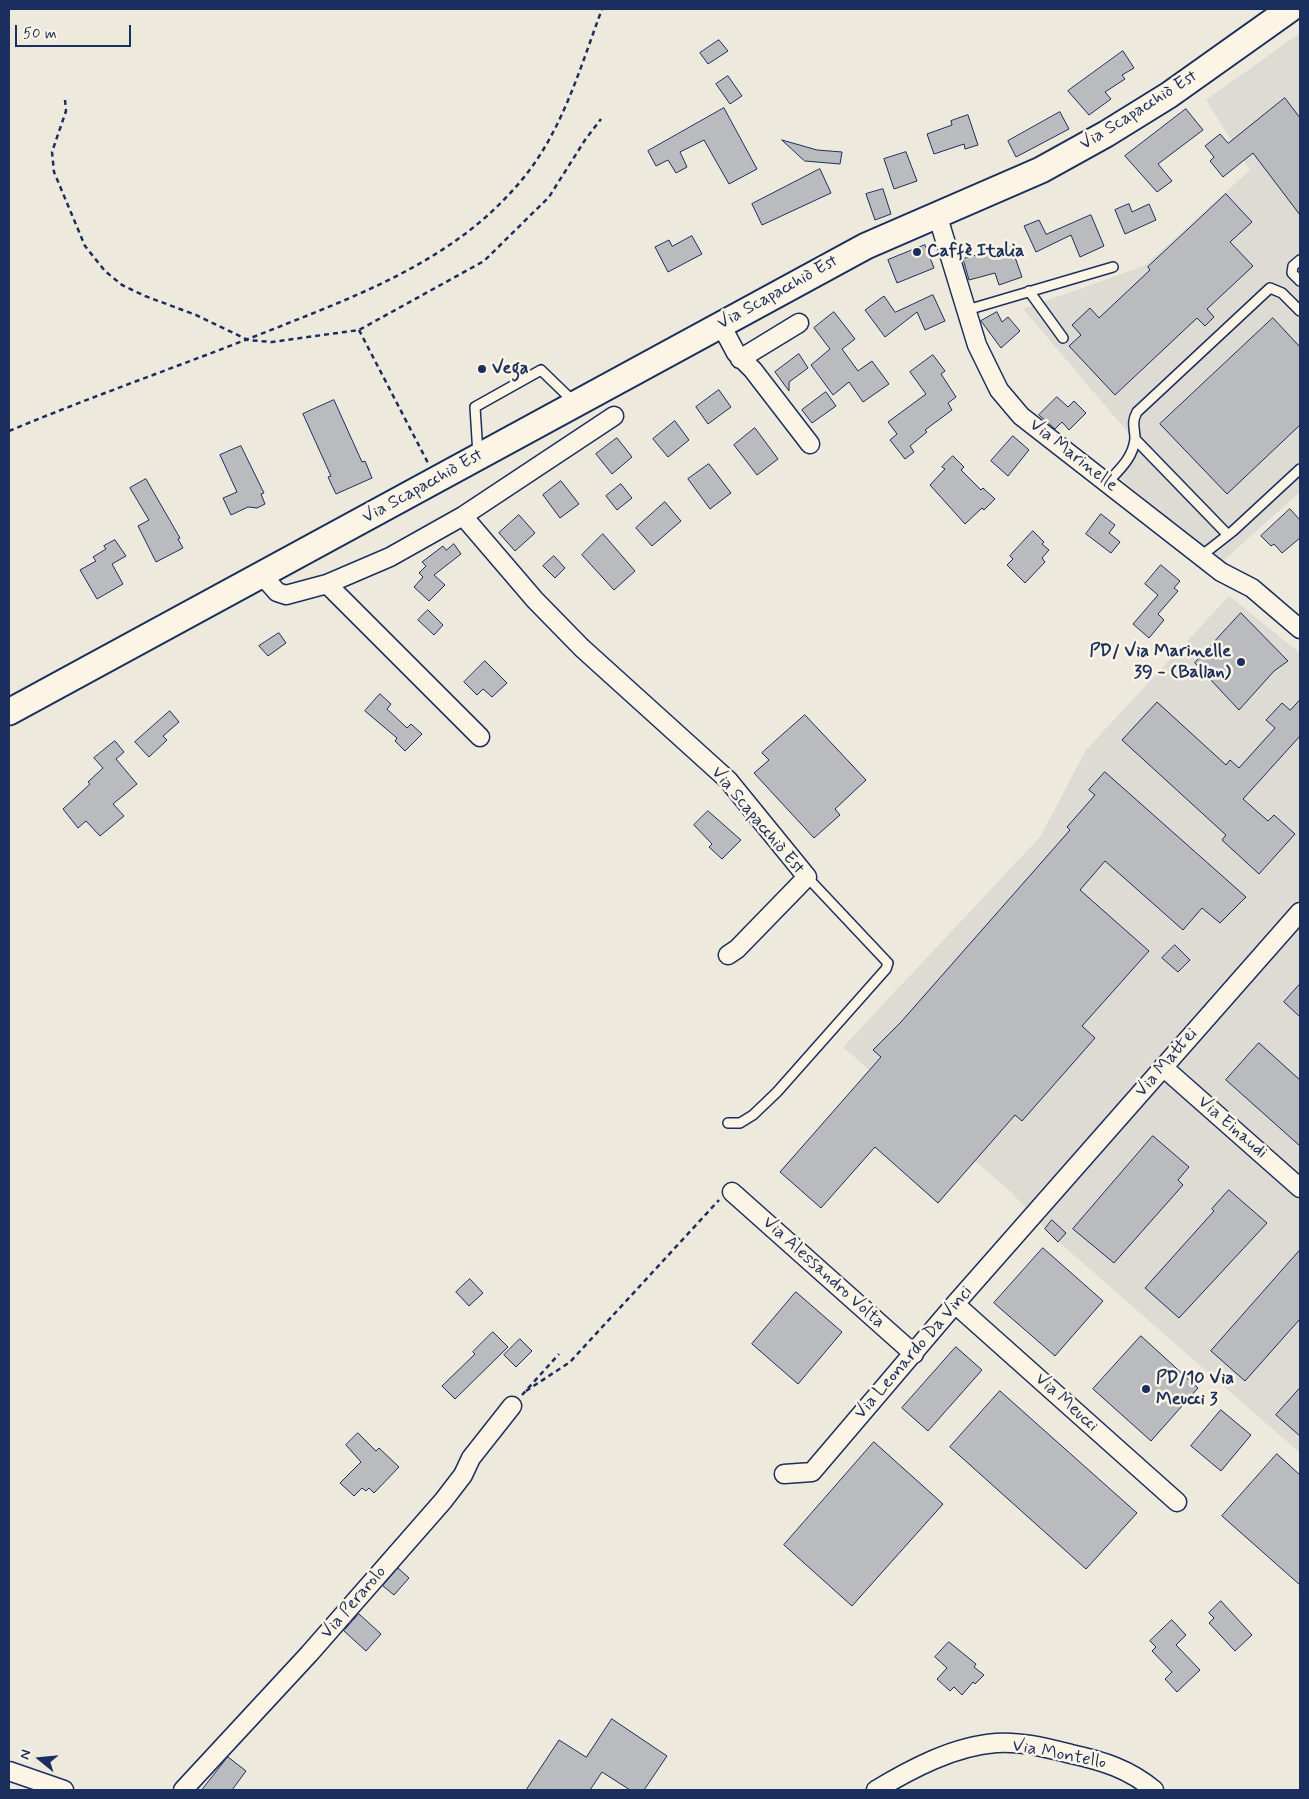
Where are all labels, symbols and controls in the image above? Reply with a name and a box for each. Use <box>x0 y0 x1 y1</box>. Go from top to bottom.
scale bar <box>18 15 134 47</box>
text: 50 m <box>23 24 57 44</box>
street label: Via Scapacchiò Est <box>1076 66 1202 156</box>
place label: Caffè Italia <box>927 241 1025 263</box>
marker: Caffè Italia <box>911 246 923 258</box>
street label: Via Scapacchiò Est <box>714 251 842 335</box>
place label: Vega <box>492 358 529 380</box>
marker: Vega <box>476 363 488 375</box>
street label: Via Marinelle <box>1024 415 1122 497</box>
street label: Via Scapacchiò Est <box>359 445 487 529</box>
place label: PD/ Via Marinelle 39 - (Ballan) <box>1089 641 1231 684</box>
marker: PD/ Via Marinelle 39 - (Ballan) <box>1235 656 1247 668</box>
street label: Via Scapacchiò Est <box>706 763 808 879</box>
street label: Via Mattei <box>1131 1024 1203 1102</box>
street label: Via Einaudi <box>1193 1092 1271 1164</box>
street label: Via Alessandro Volta <box>757 1212 889 1334</box>
street label: Via Leonardo Da Vinci <box>850 1282 978 1424</box>
place label: PD/10 Via Meucci 3 <box>1156 1368 1234 1410</box>
street label: Via Meucci <box>1030 1369 1102 1437</box>
marker: PD/10 Via Meucci 3 <box>1140 1383 1152 1395</box>
street label: Via Perarolo <box>316 1562 392 1644</box>
north arrow <box>15 1734 65 1784</box>
street label: Via Montello <box>1010 1735 1108 1775</box>
text: N <box>16 1748 36 1762</box>

